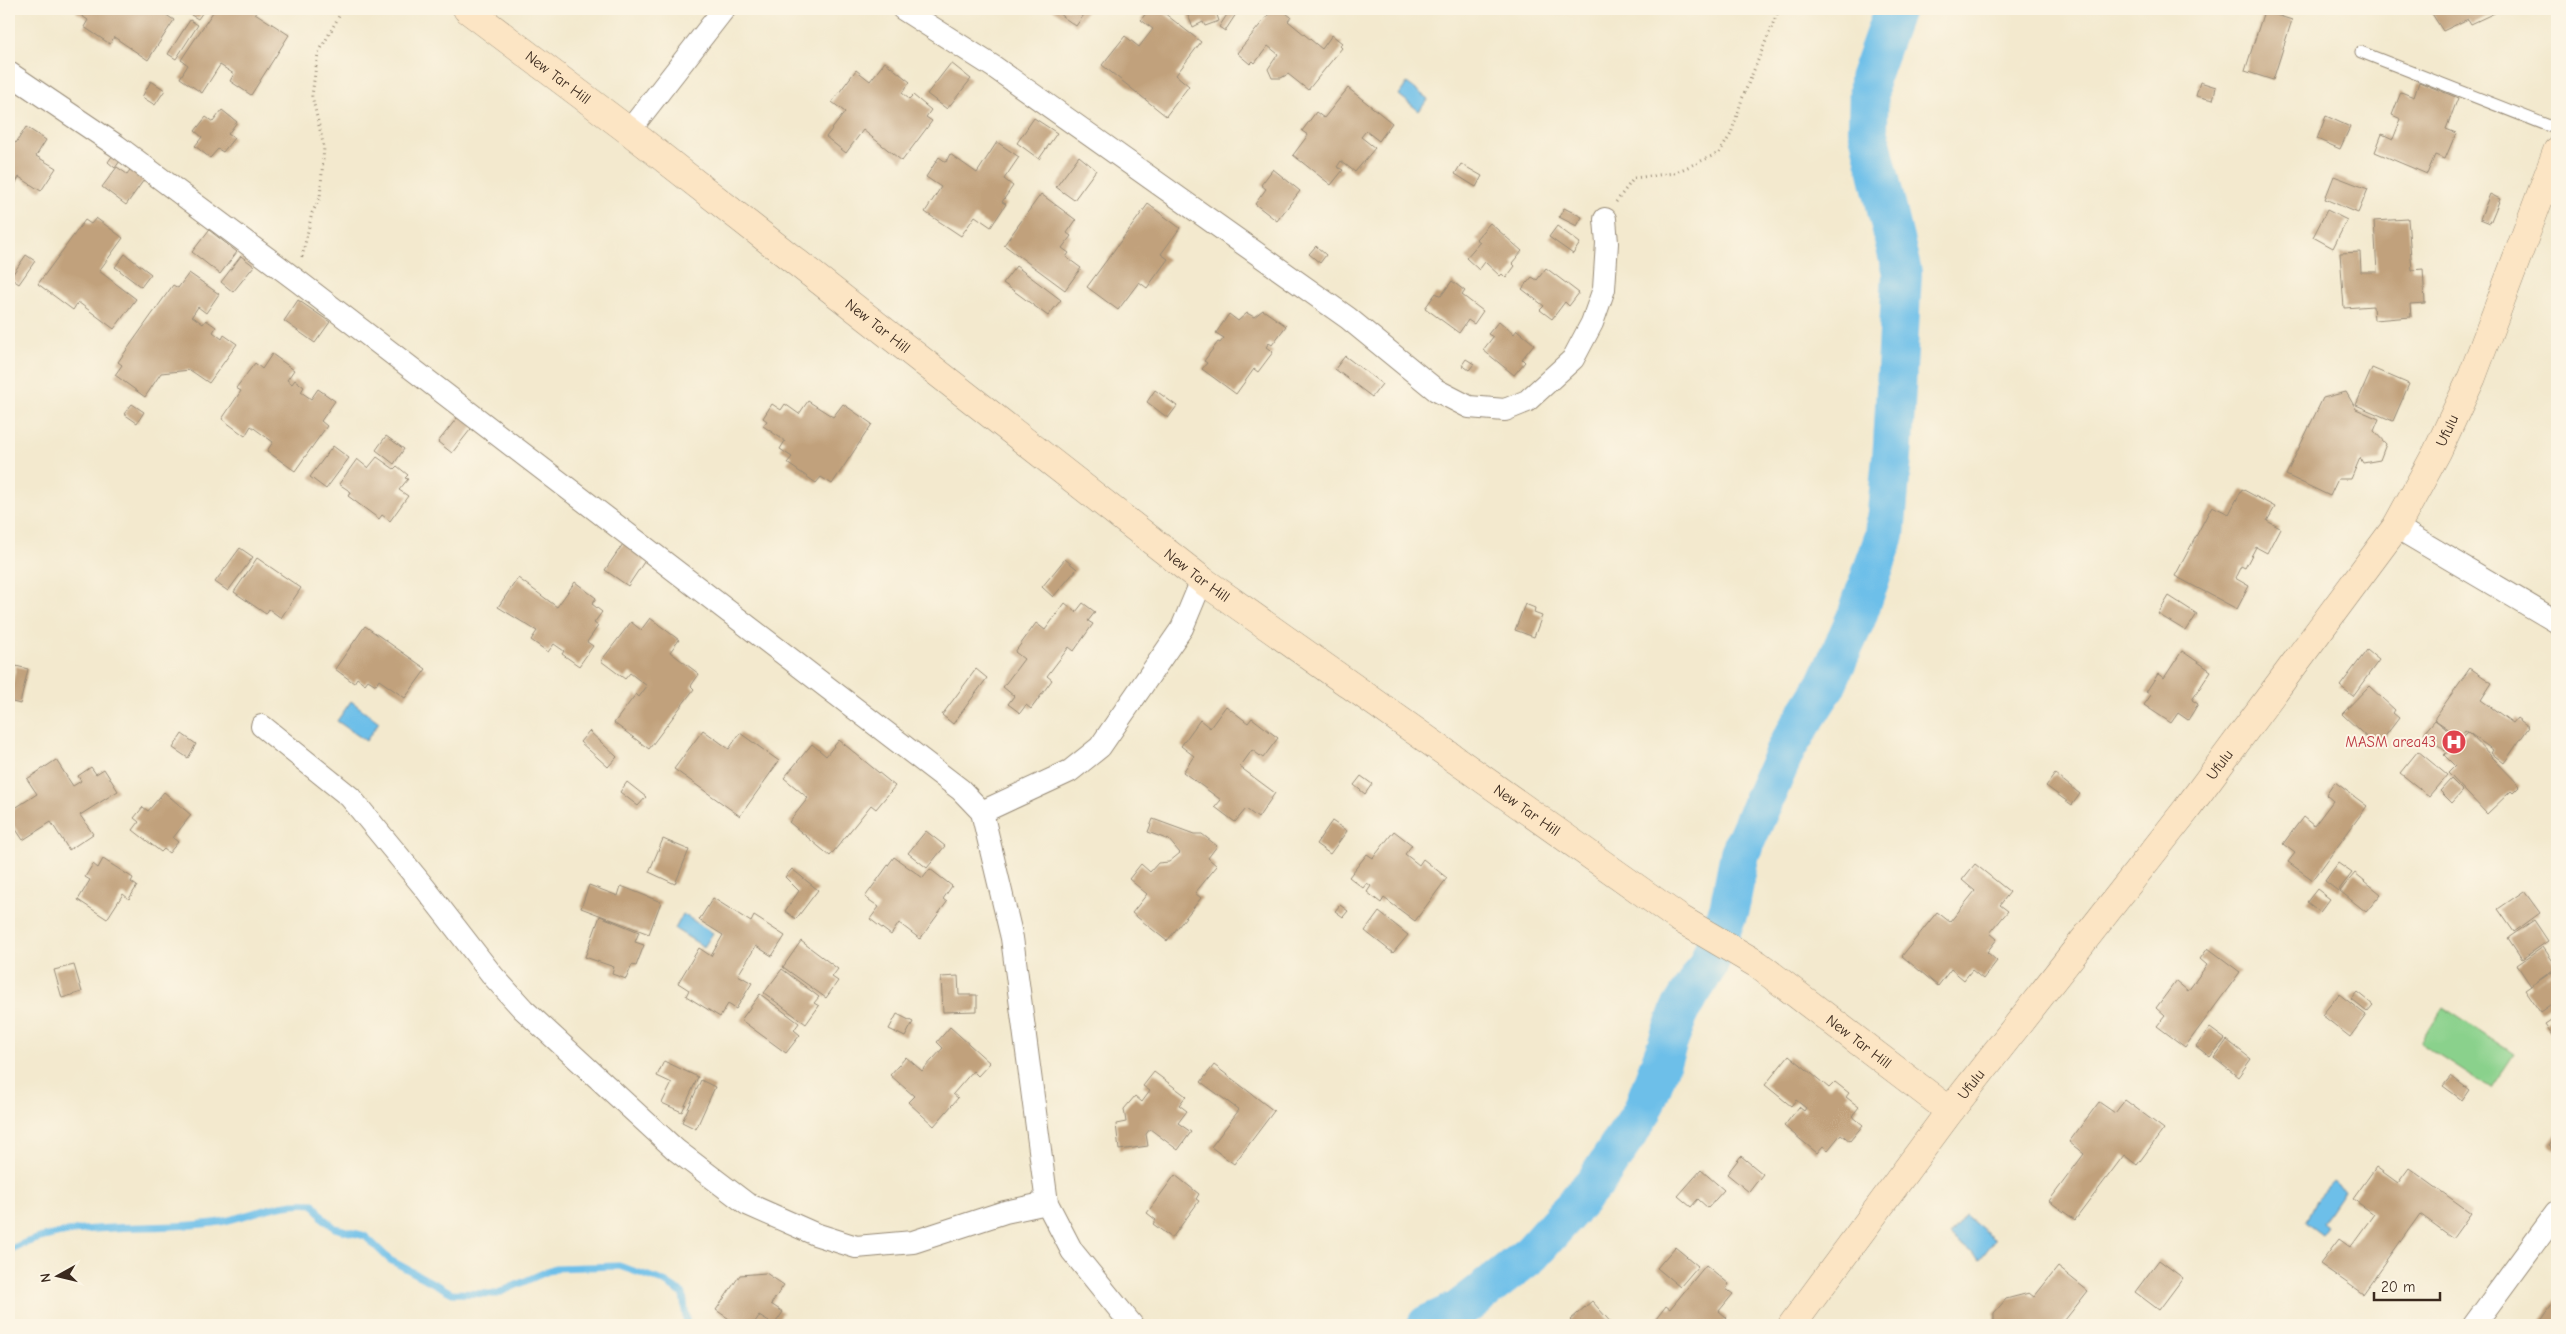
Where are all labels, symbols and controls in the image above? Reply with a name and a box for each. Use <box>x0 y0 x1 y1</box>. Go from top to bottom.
street label: New Tar Hill <box>522 47 594 108</box>
street label: New Tar Hill <box>842 295 914 357</box>
street label: Ufulu <box>2432 412 2462 449</box>
street label: New Tar Hill <box>1161 545 1233 606</box>
hospital icon: MASM area43 <box>2441 729 2467 755</box>
place label: MASM area43 <box>2345 733 2436 751</box>
street label: Ufulu <box>2203 746 2237 783</box>
street label: New Tar Hill <box>1490 781 1564 840</box>
street label: New Tar Hill <box>1823 1011 1895 1072</box>
street label: Ufulu <box>1954 1066 1988 1103</box>
north arrow <box>32 1252 82 1302</box>
scale bar <box>2374 1269 2440 1301</box>
text: N <box>37 1272 55 1283</box>
text: 20 m <box>2381 1278 2415 1296</box>

